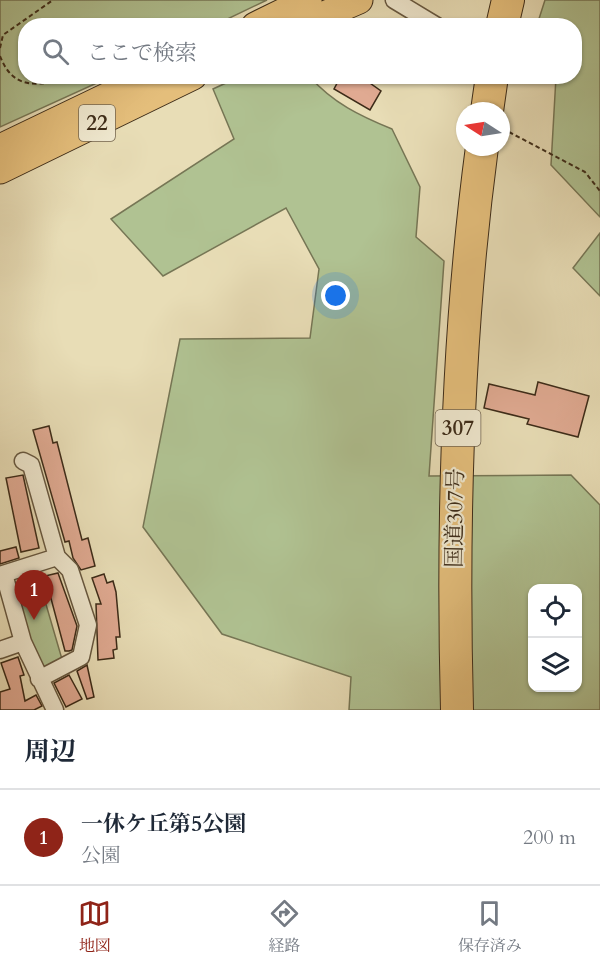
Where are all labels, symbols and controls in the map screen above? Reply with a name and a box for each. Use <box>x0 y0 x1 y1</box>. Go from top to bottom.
search box <box>18 18 582 84</box>
icon: search <box>39 35 72 68</box>
text: ここで検索 <box>87 38 197 68</box>
north arrow <box>456 102 510 156</box>
road number: 22 <box>79 105 115 141</box>
your location <box>321 281 350 310</box>
road number: 307 <box>436 410 480 446</box>
street label: 国道307号 <box>439 468 471 568</box>
pin: 1 <box>15 570 54 620</box>
map controls <box>528 584 582 692</box>
button: locate <box>528 584 582 638</box>
button: layers <box>528 638 582 692</box>
text: 周辺 <box>24 734 76 769</box>
text: 一休ケ丘第5公園 <box>81 809 246 839</box>
text: 1 <box>38 824 49 851</box>
text: 200 m <box>523 824 576 851</box>
text: 公園 <box>81 842 121 869</box>
tab: 地図 <box>78 897 111 957</box>
tab: 経路 <box>268 897 301 957</box>
tab: 保存済み <box>458 897 522 957</box>

